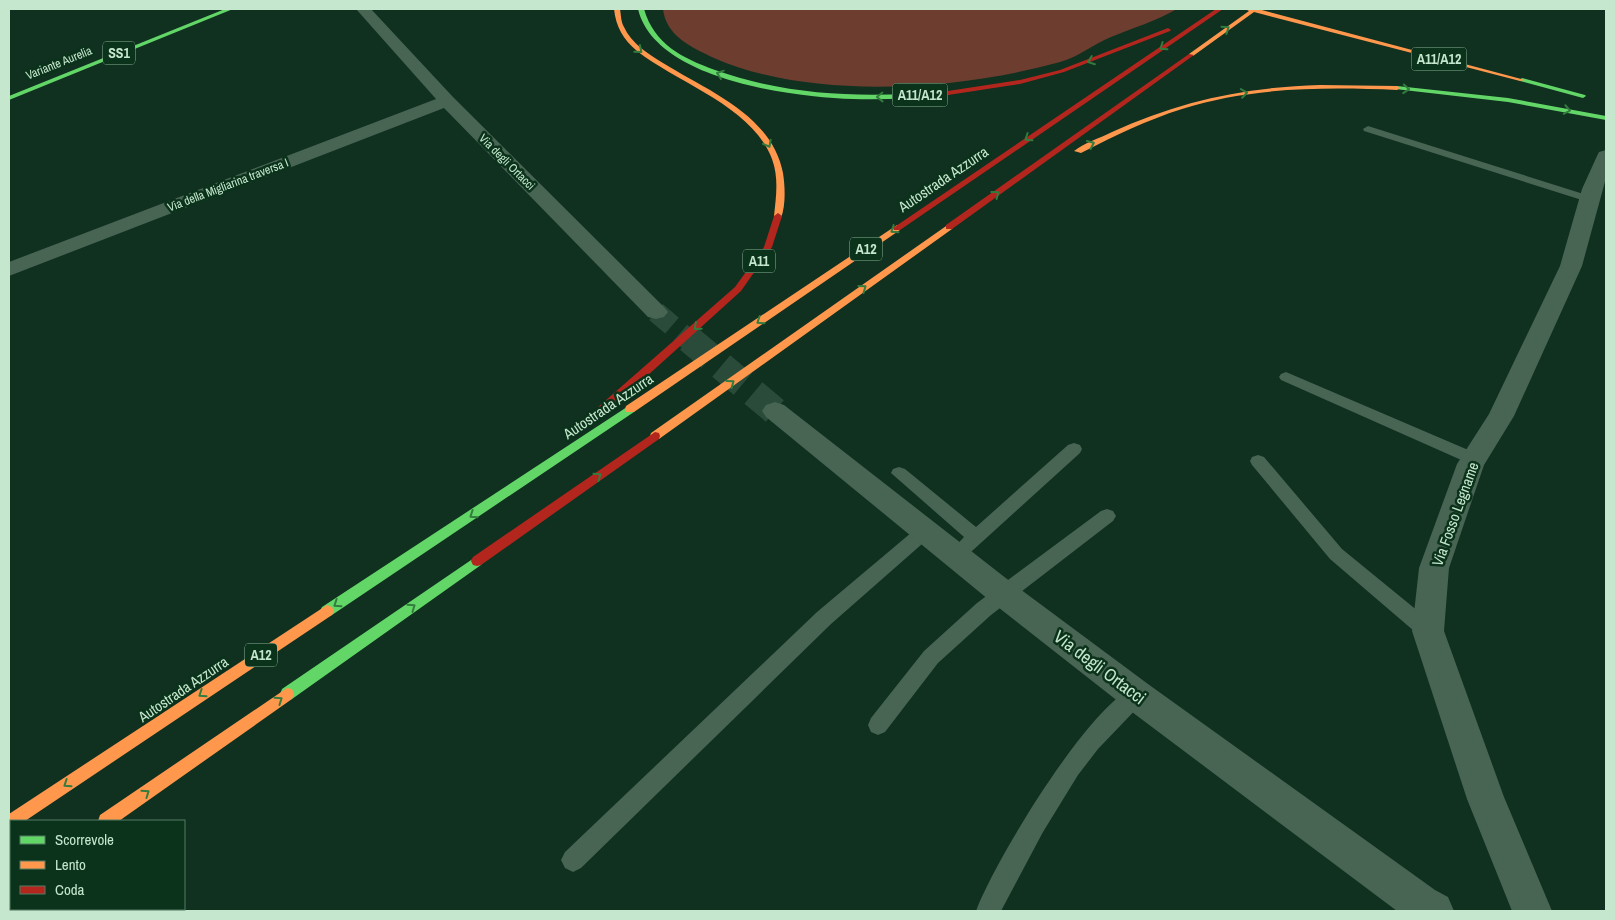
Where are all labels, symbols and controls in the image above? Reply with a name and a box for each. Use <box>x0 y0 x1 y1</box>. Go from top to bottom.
one-way arrow <box>1220 26 1229 36</box>
one-way arrow <box>1159 41 1169 50</box>
street label: Variante Aurelia <box>24 42 95 84</box>
road number: SS1 <box>103 42 135 64</box>
one-way arrow <box>633 44 642 53</box>
road number: A11/A12 <box>1412 48 1466 70</box>
one-way arrow <box>1087 54 1096 65</box>
one-way arrow <box>717 69 725 79</box>
road number: A11/A12 <box>892 84 948 106</box>
one-way arrow <box>1403 84 1411 95</box>
one-way arrow <box>1240 89 1249 99</box>
one-way arrow <box>876 92 884 102</box>
one-way arrow <box>1563 105 1572 115</box>
street label: Via degli Ortacci <box>475 130 539 194</box>
one-way arrow <box>1025 132 1034 141</box>
one-way arrow <box>762 139 772 148</box>
one-way arrow <box>1086 140 1095 151</box>
street label: Autostrada Azzurra <box>893 141 992 218</box>
street label: Via della Migliarina traversa I <box>165 155 291 215</box>
one-way arrow <box>990 191 1000 200</box>
one-way arrow <box>890 224 900 233</box>
road number: A12 <box>850 238 882 260</box>
road number: A11 <box>743 250 775 272</box>
one-way arrow <box>858 285 867 294</box>
one-way arrow <box>756 315 765 324</box>
one-way arrow <box>694 321 703 330</box>
street label: Autostrada Azzurra <box>558 368 657 445</box>
one-way arrow <box>725 380 735 389</box>
street label: Via Fosso Legname <box>1426 459 1484 569</box>
one-way arrow <box>593 473 602 482</box>
one-way arrow <box>469 508 478 518</box>
one-way arrow <box>334 598 343 608</box>
one-way arrow <box>406 604 416 613</box>
street label: Via degli Ortacci <box>1049 624 1151 710</box>
road number: A12 <box>245 644 277 666</box>
street label: Autostrada Azzurra <box>133 651 232 728</box>
one-way arrow <box>198 688 207 698</box>
one-way arrow <box>273 697 283 706</box>
one-way arrow <box>63 778 72 788</box>
one-way arrow <box>140 790 150 799</box>
legend <box>10 820 185 910</box>
text: Scorrevole <box>55 829 114 850</box>
text: Lento <box>55 854 86 875</box>
text: Coda <box>55 879 85 900</box>

